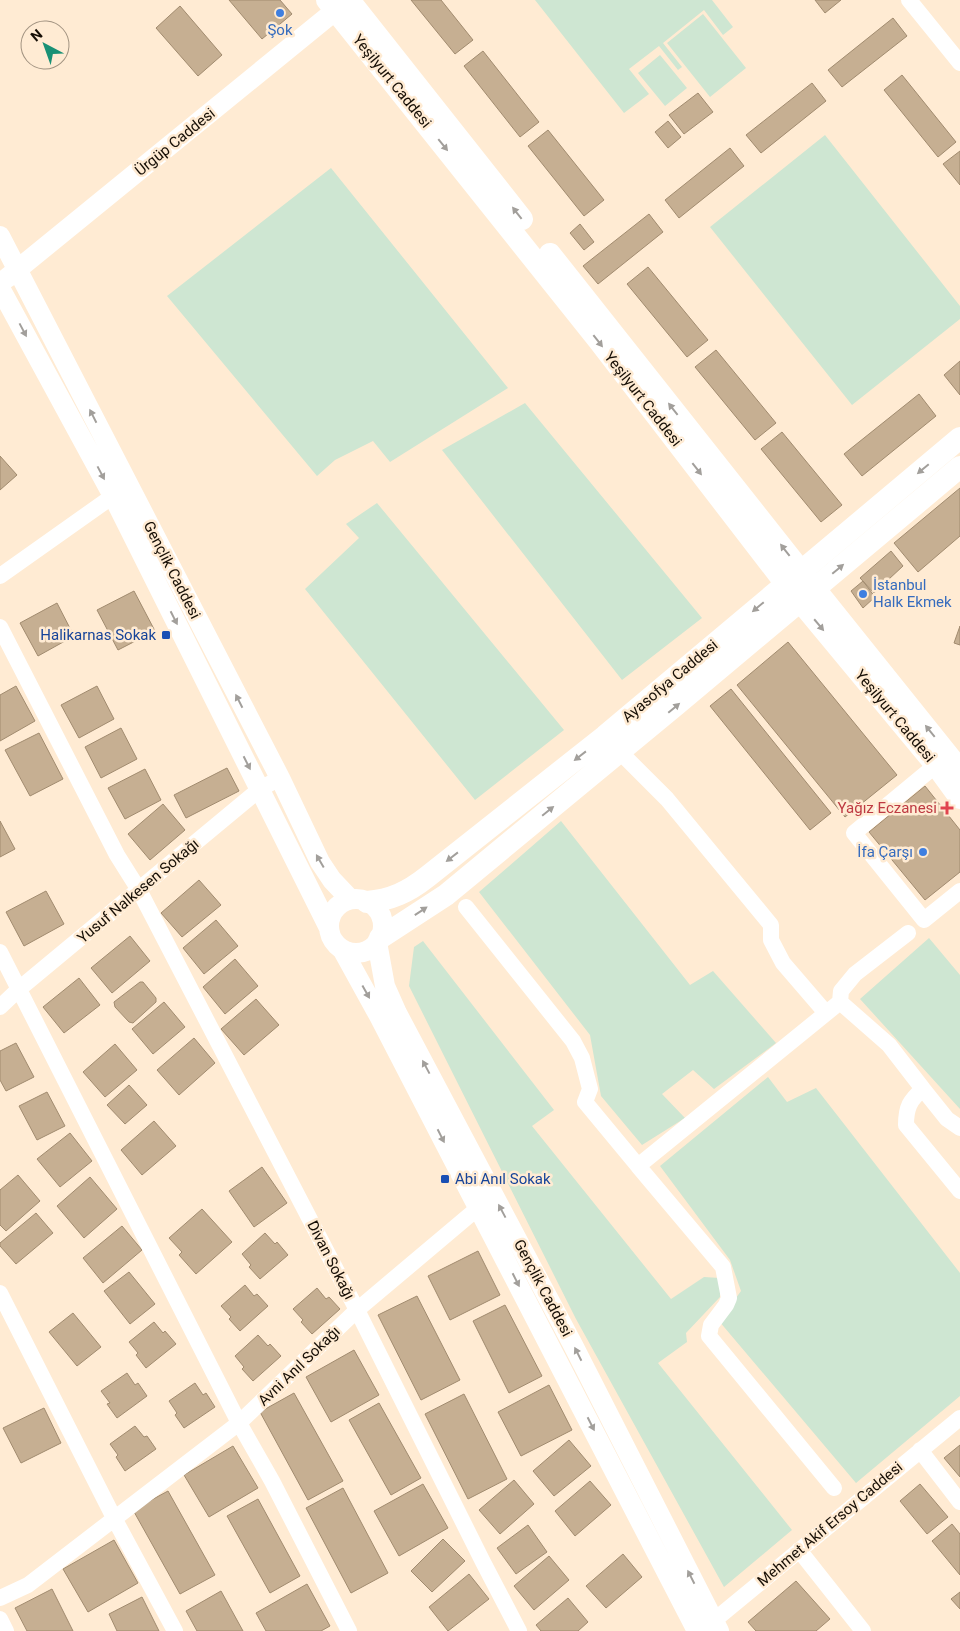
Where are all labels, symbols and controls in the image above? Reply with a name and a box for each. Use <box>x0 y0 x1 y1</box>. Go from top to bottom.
marker: Şok <box>274 7 286 19</box>
north arrow <box>20 20 70 70</box>
place label: Şok <box>267 21 293 39</box>
text: N <box>27 26 45 44</box>
street label: Yeşilyurt Caddesi <box>349 31 435 131</box>
street label: Ürgüp Caddesi <box>131 104 219 180</box>
one-way arrow <box>437 138 448 151</box>
one-way arrow <box>512 207 523 220</box>
one-way arrow <box>19 323 27 338</box>
one-way arrow <box>593 334 604 347</box>
street label: Yeşilyurt Caddesi <box>600 348 686 450</box>
one-way arrow <box>668 402 678 416</box>
one-way arrow <box>89 409 97 423</box>
one-way arrow <box>692 462 703 475</box>
one-way arrow <box>916 463 929 474</box>
one-way arrow <box>96 467 105 480</box>
street label: Gençlik Caddesi <box>140 518 204 622</box>
one-way arrow <box>779 544 790 557</box>
one-way arrow <box>831 564 844 575</box>
place label: İstanbul Halk Ekmek <box>873 576 952 611</box>
marker: İstanbul Halk Ekmek <box>857 588 869 600</box>
one-way arrow <box>752 601 764 612</box>
one-way arrow <box>170 611 178 625</box>
one-way arrow <box>814 618 825 631</box>
place label: Halikarnas Sokak <box>40 626 156 644</box>
marker: Halikarnas Sokak <box>160 629 172 641</box>
street label: Ayasofya Caddesi <box>619 636 721 726</box>
street label: Yeşilyurt Caddesi <box>851 666 939 766</box>
one-way arrow <box>235 693 243 708</box>
one-way arrow <box>667 702 680 713</box>
one-way arrow <box>925 725 936 738</box>
one-way arrow <box>574 751 587 762</box>
one-way arrow <box>243 756 251 771</box>
place label: Yağız Eczanesi <box>838 799 937 817</box>
marker: Yağız Eczanesi <box>941 802 953 814</box>
one-way arrow <box>541 805 554 816</box>
street label: Yusuf Nalkesen Sokağı <box>74 835 202 947</box>
place label: İfa Çarşı <box>857 843 913 861</box>
marker: İfa Çarşı <box>917 846 929 858</box>
one-way arrow <box>445 852 459 862</box>
one-way arrow <box>316 854 325 868</box>
one-way arrow <box>414 907 427 916</box>
one-way arrow <box>361 985 370 999</box>
one-way arrow <box>422 1060 430 1074</box>
one-way arrow <box>437 1129 445 1143</box>
place label: Abi Anıl Sokak <box>455 1170 551 1188</box>
marker: Abi Anıl Sokak <box>439 1173 451 1185</box>
one-way arrow <box>498 1203 506 1218</box>
street label: Divan Sokağı <box>303 1218 359 1302</box>
street label: Gençlik Caddesi <box>510 1236 576 1340</box>
one-way arrow <box>512 1273 520 1287</box>
street label: Avni Anıl Sokağı <box>254 1322 344 1410</box>
one-way arrow <box>574 1347 582 1362</box>
one-way arrow <box>587 1417 595 1432</box>
street label: Mehmet Akif Ersoy Caddesi <box>754 1458 906 1590</box>
one-way arrow <box>687 1570 695 1584</box>

